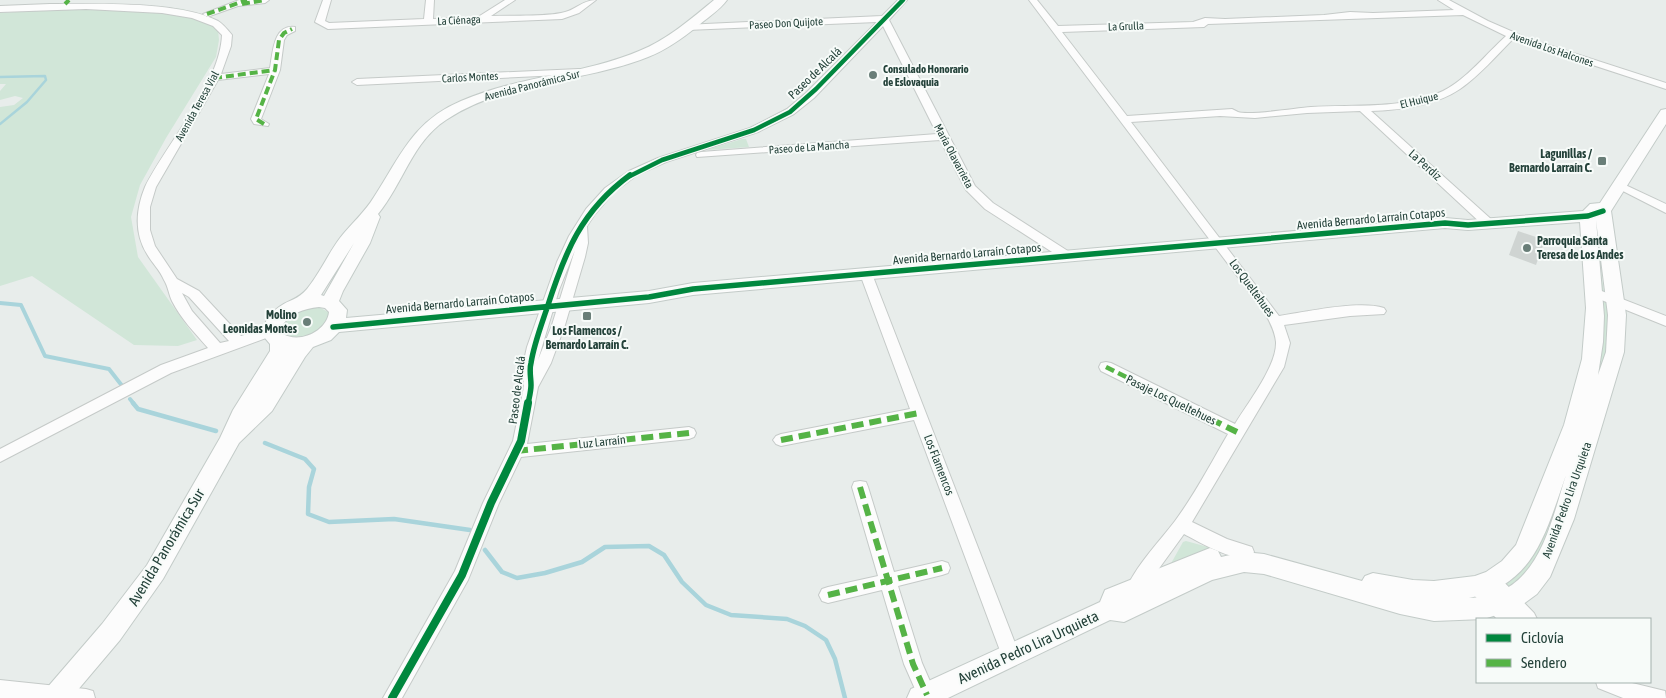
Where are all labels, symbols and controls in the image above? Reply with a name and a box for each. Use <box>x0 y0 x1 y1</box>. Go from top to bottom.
street label: La Ciénaga <box>437 13 481 27</box>
street label: Paseo Don Quijote <box>749 15 823 31</box>
street label: La Grulla <box>1108 19 1144 33</box>
street label: Avenida Los Halcones <box>1509 29 1595 69</box>
street label: Paseo de Alcalá <box>785 44 845 102</box>
place label: Consulado Honorario de Eslovaquia <box>883 63 969 88</box>
street label: Avenida Panorámica Sur <box>483 67 582 103</box>
street label: Avenida Teresa Vial <box>173 69 221 143</box>
marker: Consulado Honorario de Eslovaquia <box>867 69 879 81</box>
street label: Carlos Montes <box>441 70 499 84</box>
street label: El Huique <box>1399 89 1439 111</box>
street label: María Olavarrieta <box>932 122 976 190</box>
street label: Paseo de La Mancha <box>768 138 850 156</box>
street label: La Perdiz <box>1406 147 1445 184</box>
place label: Lagunillas / Bernardo Larraín C. <box>1509 147 1593 175</box>
marker: Lagunillas / Bernardo Larraín C. <box>1596 155 1608 167</box>
street label: Avenida Bernardo Larraín Cotapos <box>1296 206 1446 232</box>
place label: Parroquia Santa Teresa de Los Andes <box>1537 234 1624 262</box>
street label: Avenida Bernardo Larraín Cotapos <box>892 241 1042 267</box>
marker: Parroquia Santa Teresa de Los Andes <box>1521 242 1533 254</box>
street label: Los Queltehues <box>1226 257 1278 319</box>
street label: Avenida Bernardo Larraín Cotapos <box>385 290 535 316</box>
place label: Molino Leonidas Montes <box>223 308 298 336</box>
marker: Los Flamencos / Bernardo Larraín C. <box>581 310 593 322</box>
marker: Molino Leonidas Montes <box>301 316 313 328</box>
place label: Los Flamencos / Bernardo Larraín C. <box>546 324 629 352</box>
street label: Paseo de Alcalá <box>506 355 528 425</box>
street label: Pasaje Los Queltehues <box>1124 372 1218 428</box>
street label: Luz Larraín <box>578 433 626 451</box>
street label: Los Flamencos <box>921 433 957 497</box>
street label: Avenida Pedro Lira Urquieta <box>1539 440 1595 560</box>
street label: Avenida Panorámica Sur <box>124 485 208 609</box>
street label: Avenida Pedro Lira Urquieta <box>955 607 1101 687</box>
legend <box>1476 618 1651 683</box>
text: Ciclovía <box>1521 629 1564 646</box>
text: Sendero <box>1521 654 1567 671</box>

